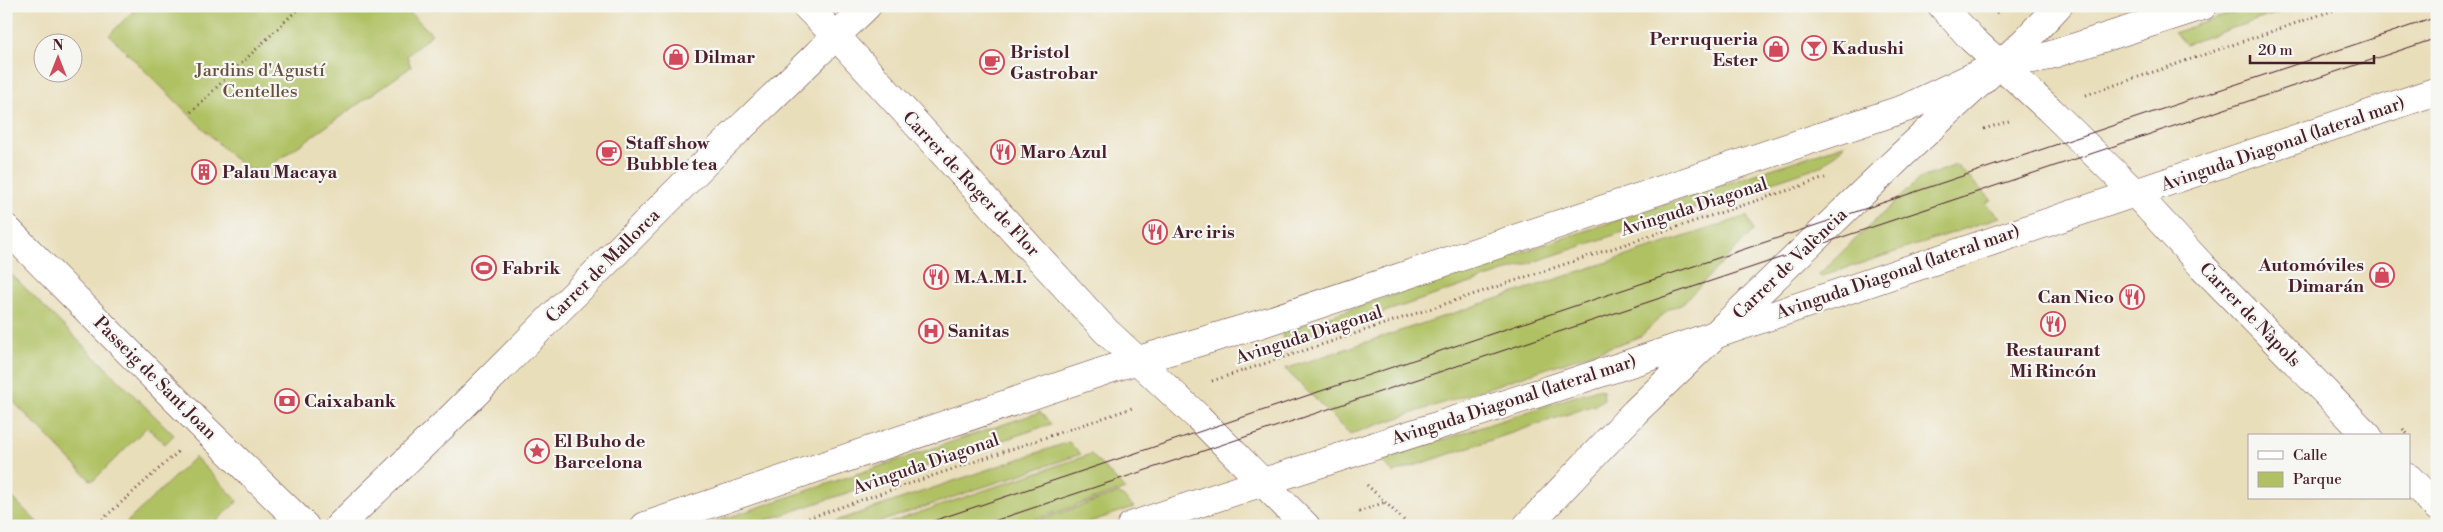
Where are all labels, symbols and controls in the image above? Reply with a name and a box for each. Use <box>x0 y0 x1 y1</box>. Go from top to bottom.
place label: Perruqueria Ester <box>1649 28 1758 72</box>
north arrow <box>32 32 82 82</box>
scale bar <box>2250 32 2374 64</box>
bar icon: Kadushi <box>1801 35 1827 61</box>
shop icon: Perruqueria Ester <box>1763 36 1789 62</box>
text: N <box>52 37 64 55</box>
place label: Kadushi <box>1832 37 1904 60</box>
place label: Bristol Gastrobar <box>1010 41 1098 85</box>
text: 20 m <box>2258 41 2293 60</box>
shop icon: Dilmar <box>663 44 689 70</box>
place label: Dilmar <box>694 46 755 69</box>
cafe icon: Bristol Gastrobar <box>979 49 1005 75</box>
park label: Jardins d'Agustí Centelles <box>194 59 326 103</box>
street label: Avinguda Diagonal (lateral mar) <box>2157 91 2408 197</box>
street label: Carrer de Roger de Flor <box>897 106 1045 262</box>
place label: Staff show Bubble tea <box>626 132 718 176</box>
restaurant icon: Maro Azul <box>990 139 1016 165</box>
cafe icon: Staff show Bubble tea <box>596 140 622 166</box>
place label: Maro Azul <box>1020 141 1107 164</box>
building icon: Palau Macaya <box>191 159 217 185</box>
place label: Palau Macaya <box>222 161 338 184</box>
street label: Avinguda Diagonal <box>1617 172 1771 242</box>
street label: Carrer de Mallorca <box>541 203 666 328</box>
street label: Carrer de València <box>1728 203 1853 325</box>
restaurant icon: Arc iris <box>1142 219 1168 245</box>
street label: Avinguda Diagonal (lateral mar) <box>1772 219 2023 325</box>
place label: Arc iris <box>1171 221 1235 244</box>
place label: Automóviles Dimarán <box>2257 254 2364 298</box>
sports icon: Fabrik <box>471 255 497 281</box>
place label: Fabrik <box>502 257 561 280</box>
street label: Carrer de Nàpols <box>2194 258 2306 372</box>
shop icon: Automóviles Dimarán <box>2369 262 2395 288</box>
restaurant icon: M.A.M.I. <box>923 264 949 290</box>
place label: M.A.M.I. <box>954 266 1027 289</box>
restaurant icon: Can Nico <box>2119 284 2145 310</box>
place label: Can Nico <box>2038 286 2114 309</box>
street label: Avinguda Diagonal <box>1232 300 1386 370</box>
street label: Passeig de Sant Joan <box>88 311 222 445</box>
restaurant icon: Restaurant Mi Rincón <box>2040 311 2066 337</box>
hospital icon: Sanitas <box>918 318 944 344</box>
place label: Sanitas <box>948 320 1009 343</box>
place label: Restaurant Mi Rincón <box>2006 339 2101 383</box>
street label: Avinguda Diagonal (lateral mar) <box>1388 349 1640 451</box>
bank icon: Caixabank <box>274 388 300 414</box>
place label: Caixabank <box>304 390 397 413</box>
street label: Avinguda Diagonal <box>849 428 1003 500</box>
place label: El Buho de Barcelona <box>554 430 646 474</box>
legend <box>2248 434 2410 500</box>
place icon: El Buho de Barcelona <box>524 438 550 464</box>
text: Calle <box>2293 446 2327 465</box>
text: Parque <box>2293 470 2342 489</box>

